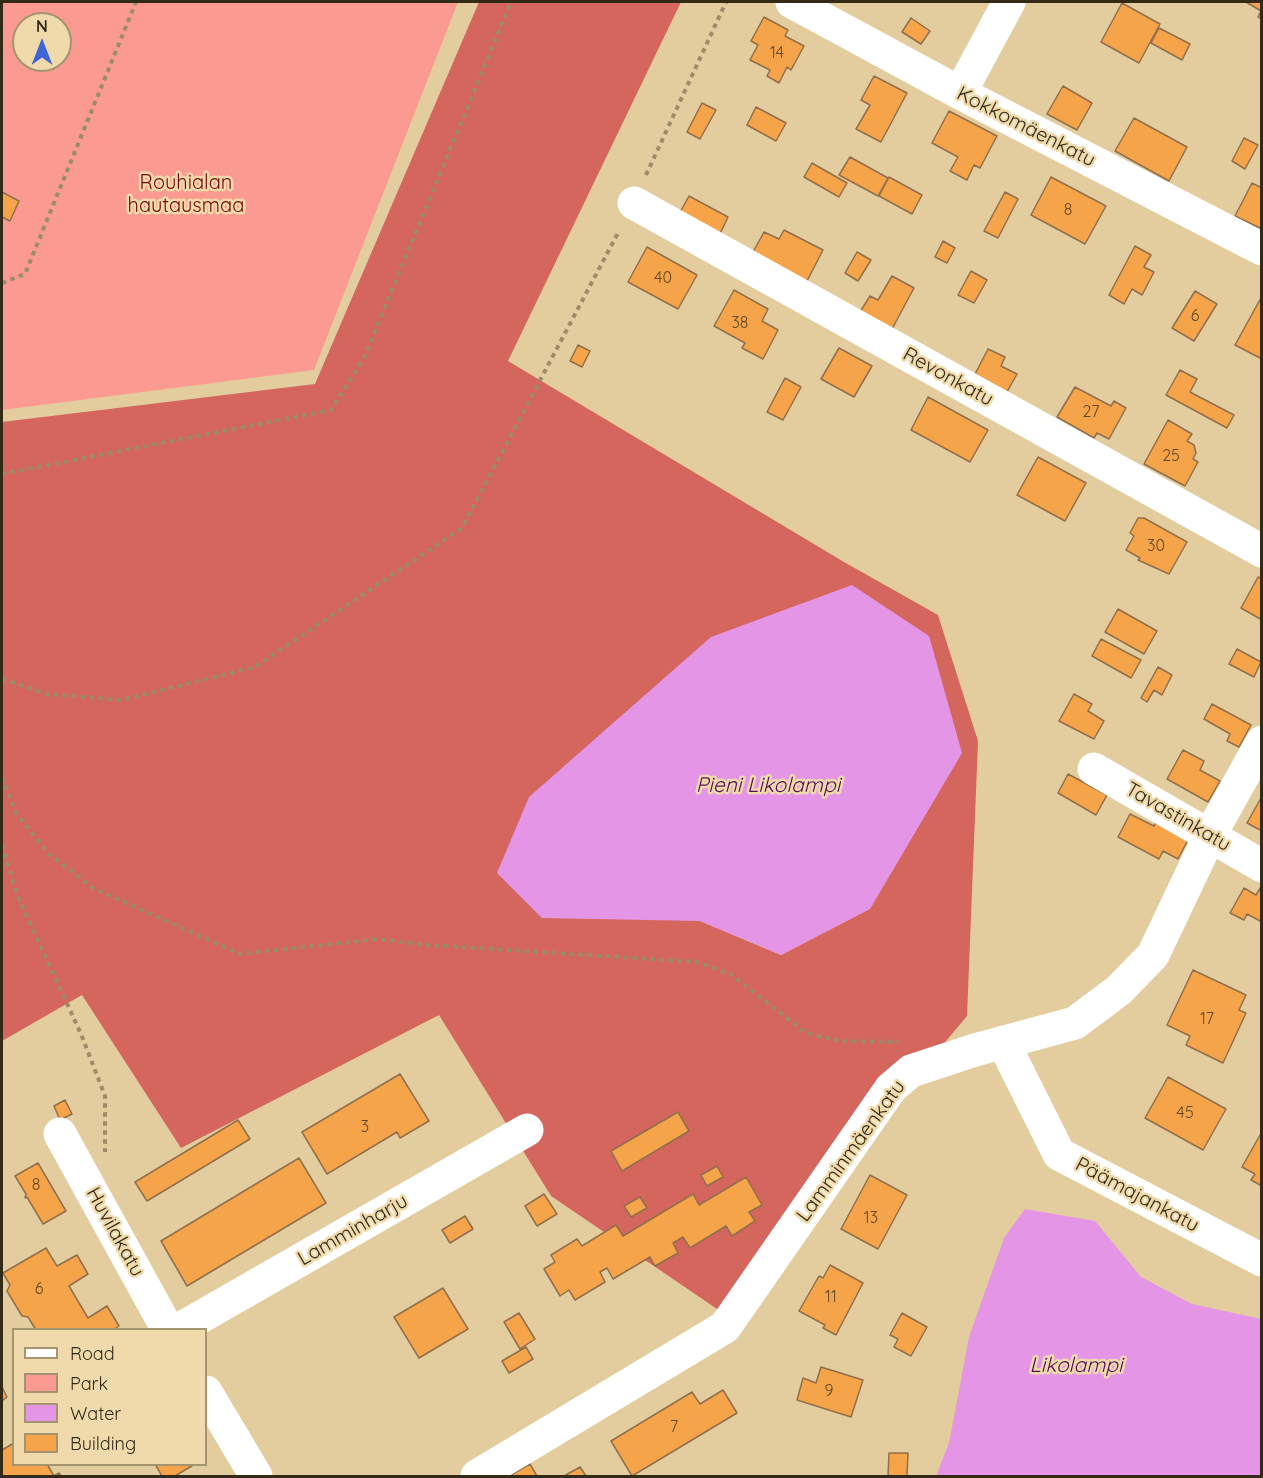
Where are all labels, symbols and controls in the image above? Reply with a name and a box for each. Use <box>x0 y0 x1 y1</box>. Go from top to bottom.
north arrow <box>12 12 72 72</box>
text: N <box>36 16 48 36</box>
house number: 14 <box>770 43 784 63</box>
street label: Kokkomäenkatu <box>953 82 1099 172</box>
park label: Rouhialan hautausmaa <box>128 171 244 218</box>
house number: 8 <box>1064 200 1072 220</box>
house number: 40 <box>654 268 672 288</box>
house number: 6 <box>1191 306 1199 326</box>
house number: 38 <box>731 313 749 333</box>
street label: Revonkatu <box>899 342 997 412</box>
house number: 27 <box>1083 402 1099 422</box>
house number: 25 <box>1162 446 1180 466</box>
house number: 30 <box>1147 536 1165 556</box>
water label: Pieni Likolampi <box>696 773 840 799</box>
street label: Tavastinkatu <box>1121 777 1235 857</box>
house number: 17 <box>1200 1009 1214 1029</box>
street label: Lamminmäenkatu <box>792 1076 910 1226</box>
house number: 45 <box>1176 1103 1194 1123</box>
house number: 3 <box>361 1117 369 1137</box>
street label: Päämajankatu <box>1071 1152 1203 1238</box>
house number: 8 <box>32 1175 40 1195</box>
street label: Huvilakatu <box>81 1183 149 1281</box>
street label: Lamminharju <box>294 1189 412 1271</box>
house number: 13 <box>864 1208 878 1228</box>
house number: 6 <box>35 1279 43 1299</box>
house number: 11 <box>825 1287 837 1307</box>
legend <box>12 1328 207 1466</box>
text: Road <box>70 1342 115 1365</box>
water label: Likolampi <box>1029 1353 1123 1379</box>
text: Park <box>70 1372 108 1395</box>
house number: 9 <box>825 1381 833 1401</box>
text: Water <box>70 1402 121 1425</box>
house number: 7 <box>670 1417 678 1437</box>
text: Building <box>70 1432 136 1455</box>

